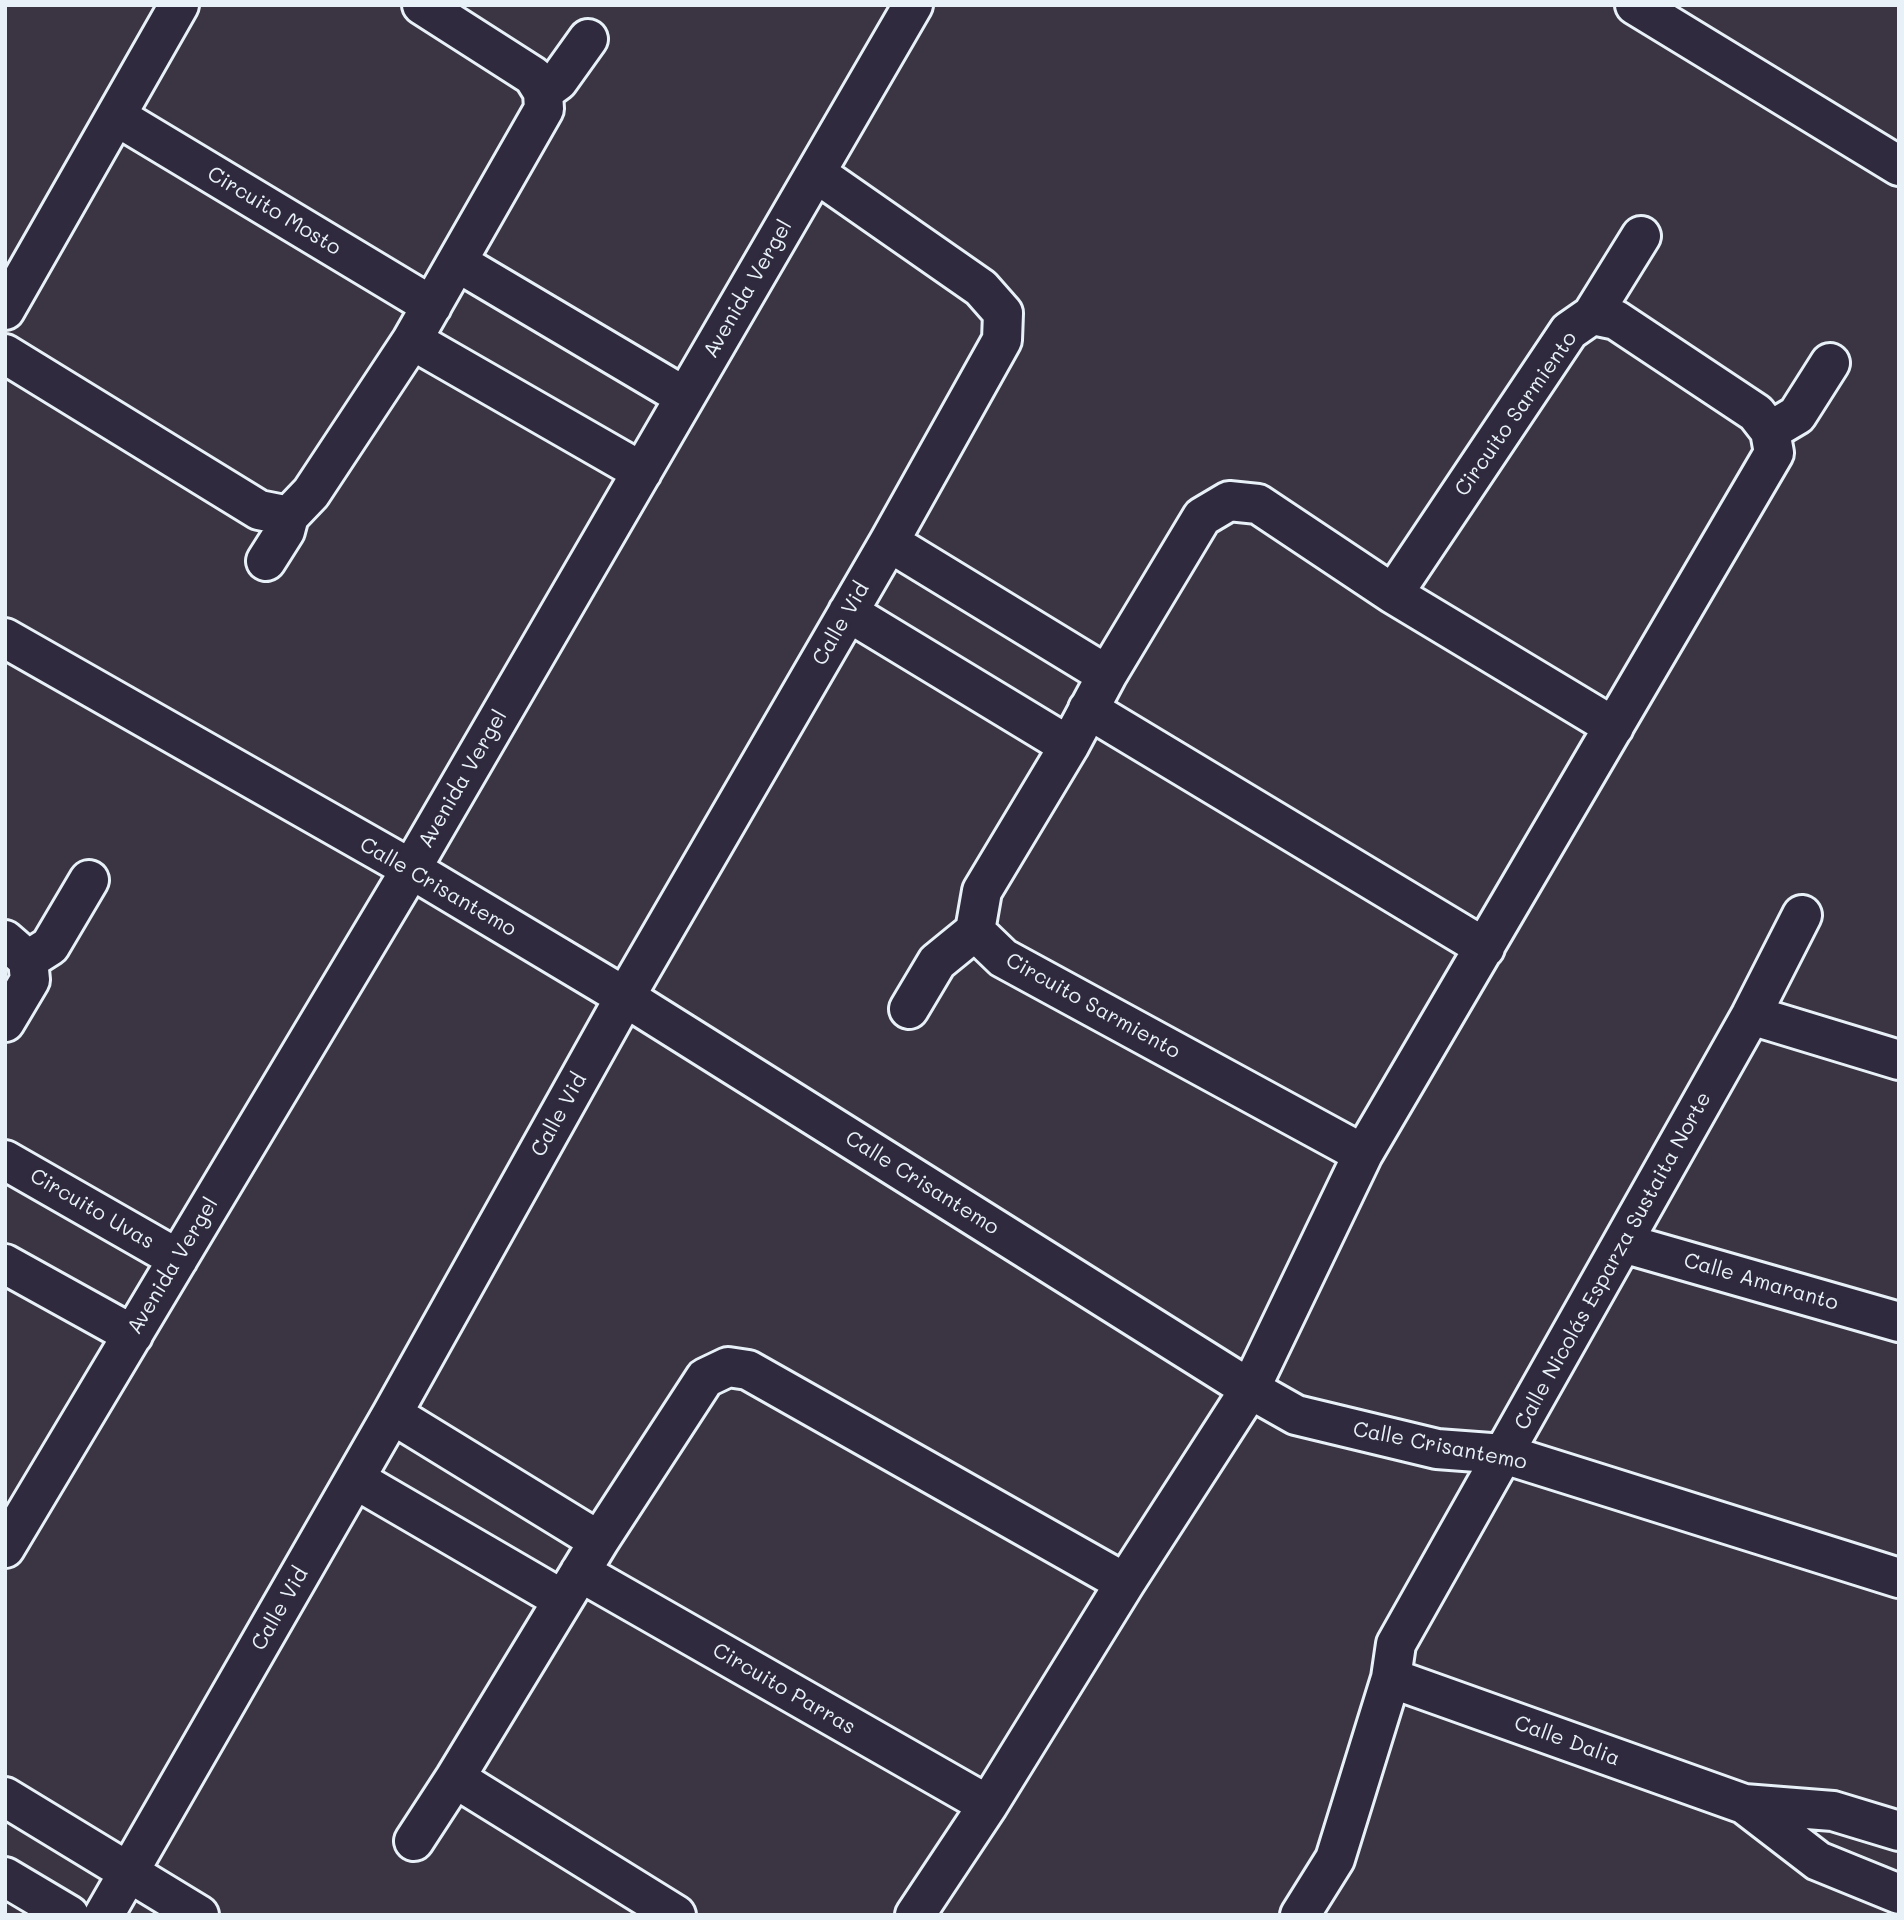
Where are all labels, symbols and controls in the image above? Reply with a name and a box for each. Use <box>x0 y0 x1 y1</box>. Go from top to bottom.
street label: Circuito Mosto <box>202 161 346 261</box>
street label: Avenida Vergel <box>698 215 798 363</box>
street label: Circuito Sarmiento <box>1450 327 1582 501</box>
street label: Calle Vid <box>807 578 875 670</box>
street label: Avenida Vergel <box>413 705 513 853</box>
street label: Calle Crisantemo <box>355 832 521 942</box>
street label: Circuito Sarmiento <box>1001 948 1185 1064</box>
street label: Calle Vid <box>526 1069 592 1161</box>
street label: Calle Nicolás Esparza Sustaita Norte <box>1509 1088 1717 1434</box>
street label: Calle Crisantemo <box>840 1126 1004 1240</box>
street label: Circuito Uvas <box>25 1163 159 1255</box>
street label: Avenida Vergel <box>122 1193 224 1339</box>
street label: Calle Amaranto <box>1681 1248 1841 1316</box>
street label: Calle Crisantemo <box>1351 1417 1529 1475</box>
street label: Calle Vid <box>246 1563 314 1655</box>
street label: Circuito Parras <box>708 1638 860 1740</box>
street label: Calle Dalia <box>1511 1710 1623 1772</box>

